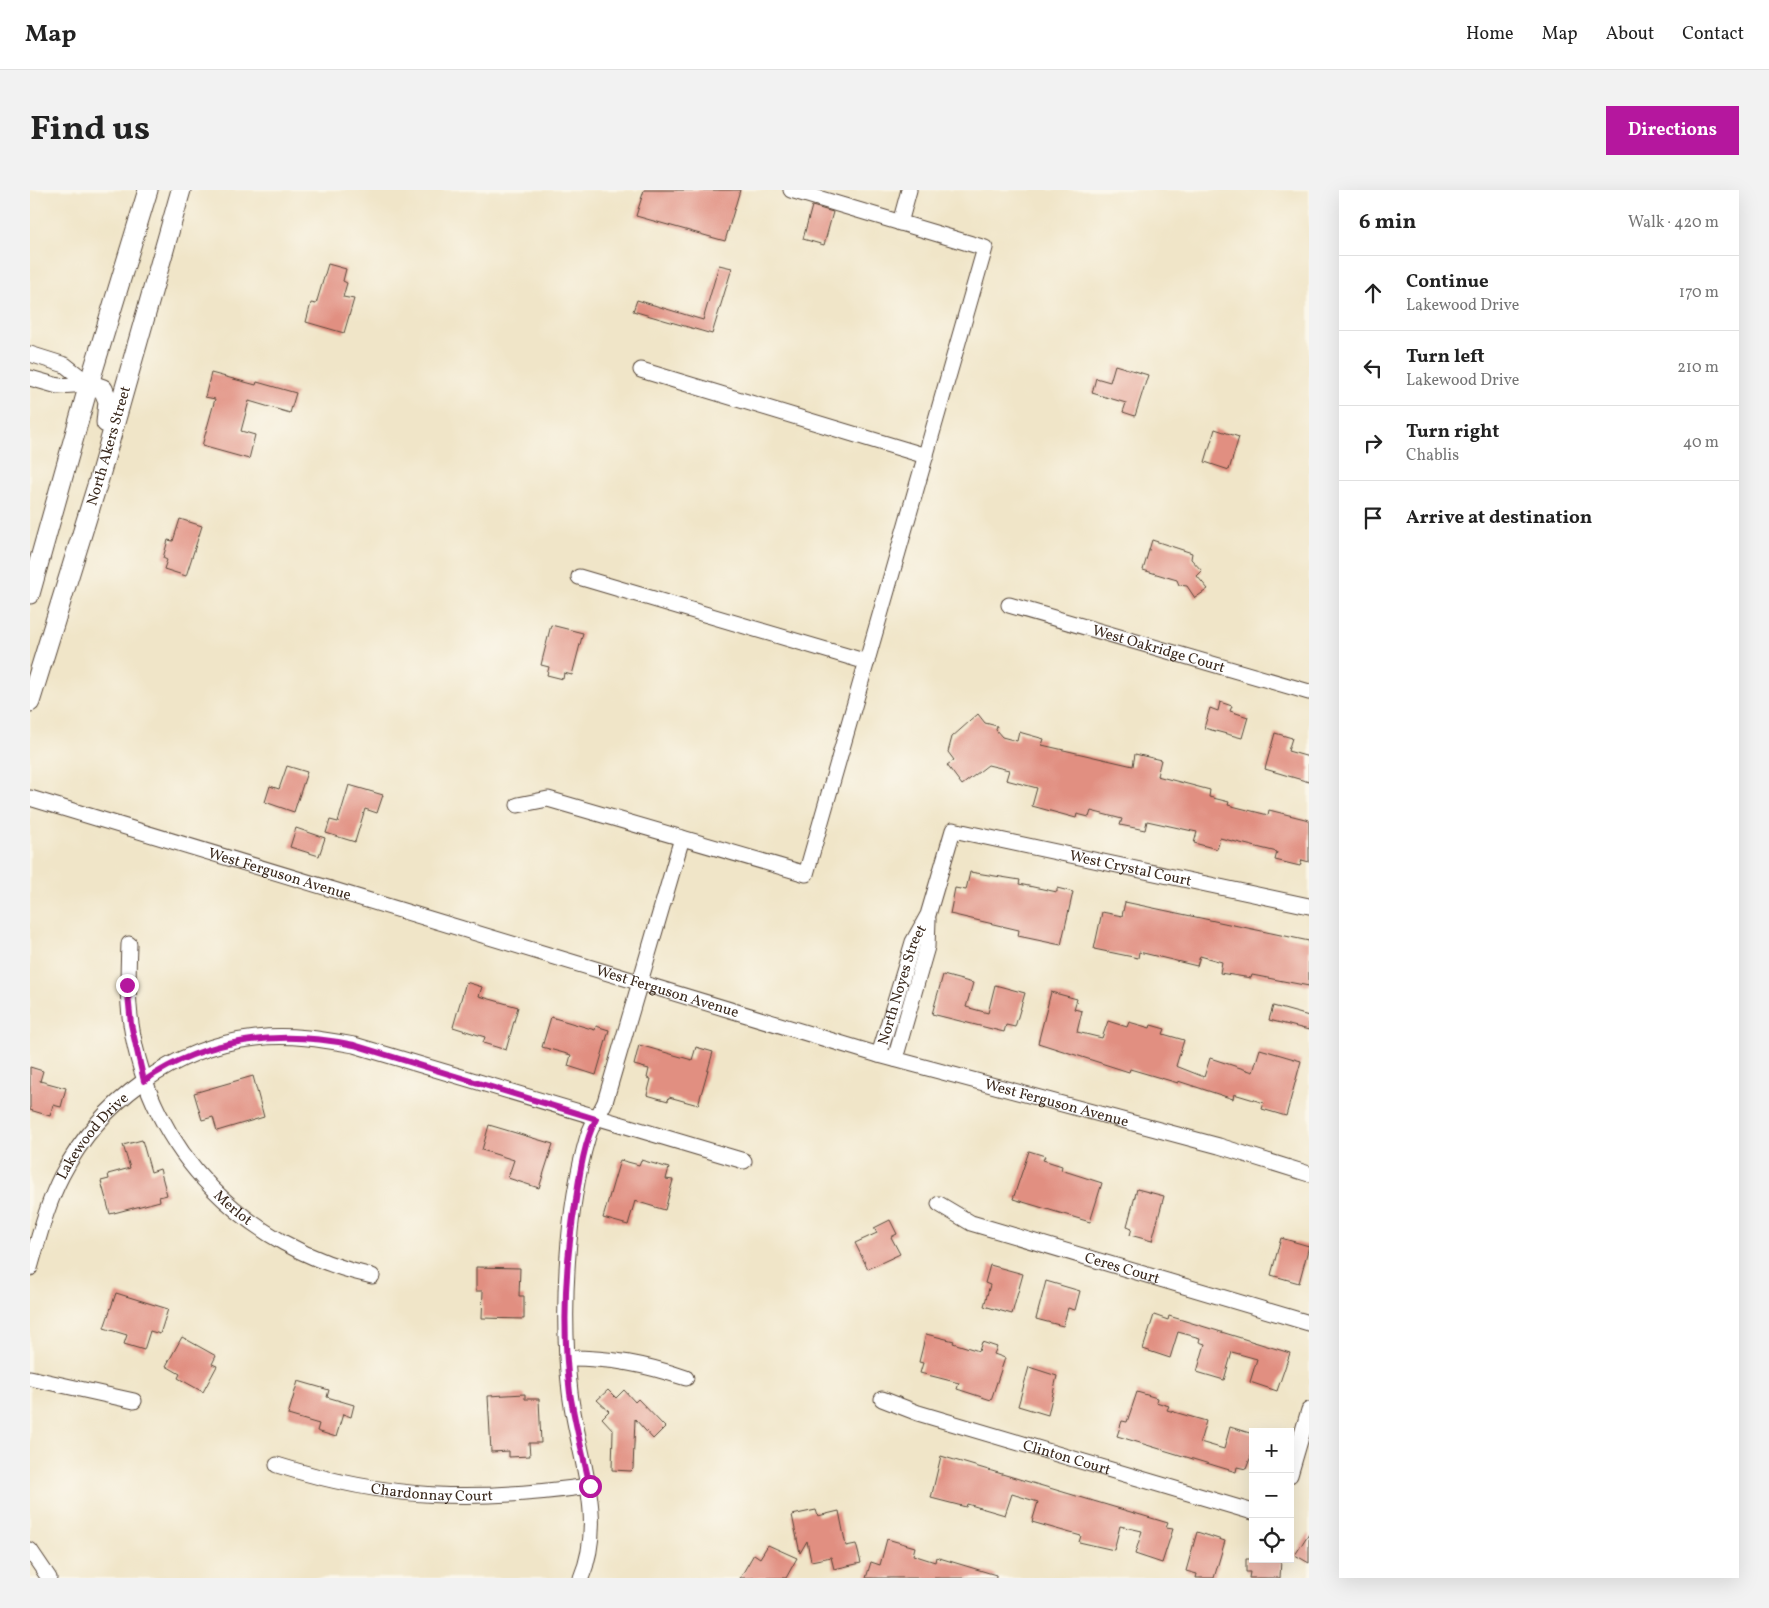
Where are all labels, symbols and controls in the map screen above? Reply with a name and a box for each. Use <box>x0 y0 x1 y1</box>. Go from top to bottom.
text: Map <box>25 18 76 52</box>
text: Home <box>1466 22 1514 47</box>
text: Map <box>1542 22 1578 47</box>
text: About <box>1606 22 1654 47</box>
text: Contact <box>1682 22 1744 47</box>
text: Find us <box>30 106 150 154</box>
button: Directions <box>1606 106 1739 155</box>
text: 6 min <box>1359 208 1416 237</box>
text: Walk · 420 m <box>1628 212 1719 234</box>
text: Continue <box>1406 269 1489 295</box>
icon: ahead <box>1359 279 1387 307</box>
text: 170 m <box>1679 282 1719 304</box>
text: Lakewood Drive <box>1406 295 1519 317</box>
text: Turn left <box>1406 344 1485 370</box>
icon: left <box>1359 354 1387 382</box>
text: 210 m <box>1677 357 1719 379</box>
text: Lakewood Drive <box>1406 370 1519 392</box>
street label: North Akers Street <box>82 384 137 508</box>
text: Turn right <box>1406 419 1499 445</box>
icon: right <box>1359 429 1387 457</box>
text: 40 m <box>1683 432 1719 454</box>
text: Chablis <box>1406 445 1459 467</box>
icon: arrive <box>1359 504 1387 532</box>
text: Arrive at destination <box>1406 505 1592 531</box>
street label: West Oakridge Court <box>1090 621 1227 679</box>
street label: West Ferguson Avenue <box>205 843 353 907</box>
street label: West Crystal Court <box>1067 846 1193 893</box>
street label: North Noyes Street <box>874 921 933 1048</box>
street label: West Ferguson Avenue <box>593 961 741 1024</box>
route end <box>116 974 139 997</box>
street label: West Ferguson Avenue <box>982 1075 1131 1133</box>
street label: Lakewood Drive <box>52 1088 134 1184</box>
street label: Merlot <box>208 1186 256 1231</box>
street label: Ceres Court <box>1082 1248 1162 1290</box>
map controls <box>1249 1428 1294 1563</box>
button: + <box>1249 1428 1294 1473</box>
street label: Clinton Court <box>1020 1436 1113 1481</box>
button: − <box>1249 1473 1294 1518</box>
route start <box>579 1475 602 1498</box>
street label: Chardonnay Court <box>369 1479 493 1508</box>
button: locate <box>1249 1518 1294 1563</box>

